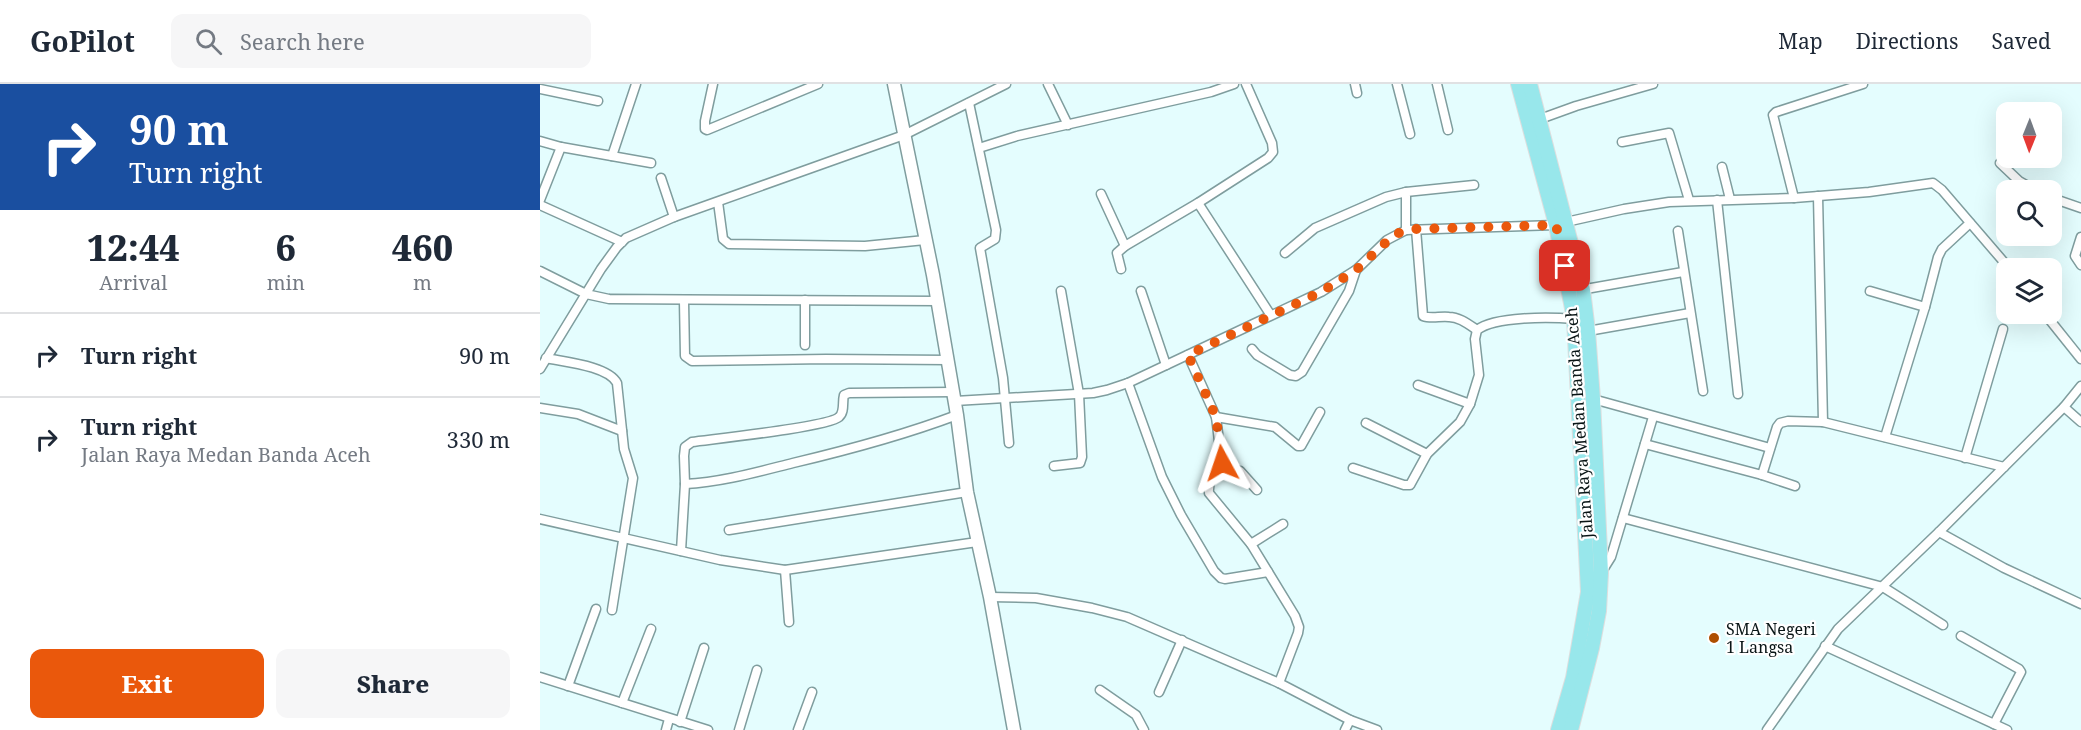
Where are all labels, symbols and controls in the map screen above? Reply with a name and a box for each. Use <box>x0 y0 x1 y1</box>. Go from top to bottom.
search box <box>171 14 591 68</box>
text: GoPilot <box>30 22 135 60</box>
icon: search <box>192 25 225 58</box>
text: Search here <box>240 26 365 56</box>
text: Map <box>1778 27 1823 55</box>
text: Directions <box>1856 27 1958 55</box>
text: Saved <box>1991 27 2051 55</box>
text: 90 m <box>129 100 229 157</box>
north arrow <box>1996 102 2062 168</box>
map controls <box>1996 102 2062 324</box>
icon: right <box>30 108 108 186</box>
text: Turn right <box>129 154 262 191</box>
button: search <box>1996 180 2062 246</box>
text: 12:44 <box>87 223 180 272</box>
text: 6 <box>276 223 296 272</box>
text: 460 <box>392 223 453 272</box>
pin <box>1539 240 1590 291</box>
icon: arrive <box>1548 249 1581 282</box>
button: layers <box>1996 258 2062 324</box>
text: Arrival <box>99 269 168 296</box>
text: min <box>267 269 305 296</box>
text: m <box>413 269 432 296</box>
street label: Jalan Raya Medan Banda Aceh <box>1560 307 1598 540</box>
icon: right <box>30 339 63 372</box>
text: Turn right <box>81 340 197 370</box>
text: 90 m <box>459 340 510 370</box>
text: Turn right <box>81 411 197 441</box>
icon: right <box>30 423 63 456</box>
text: 330 m <box>447 424 510 454</box>
position arrow <box>1190 431 1254 495</box>
text: Jalan Raya Medan Banda Aceh <box>81 441 371 468</box>
place label: SMA Negeri 1 Langsa <box>1726 618 1816 658</box>
marker: SMA Negeri 1 Langsa <box>1707 631 1721 645</box>
button: Exit <box>30 649 264 718</box>
button: Share <box>276 649 510 718</box>

